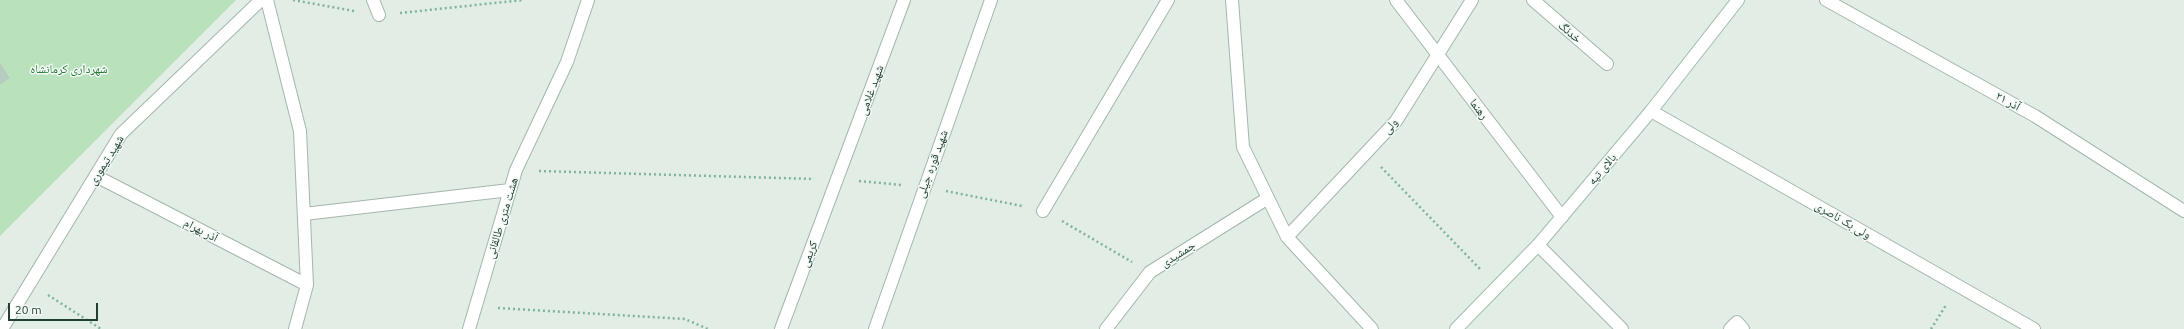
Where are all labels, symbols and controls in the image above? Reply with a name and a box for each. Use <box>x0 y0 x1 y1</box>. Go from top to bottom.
street label: خدنگ <box>1555 18 1585 46</box>
park label: شهرداری کرمانشاه <box>30 62 108 76</box>
street label: شهید غلامی <box>855 63 887 117</box>
street label: ۲۱ آذر <box>1993 88 2023 114</box>
street label: رهنما <box>1467 96 1491 122</box>
street label: ولی <box>1379 115 1401 137</box>
street label: شهید قوره جیلی <box>913 128 951 200</box>
street label: شهید تیموری <box>85 132 127 188</box>
street label: بالای تپه <box>1585 150 1619 188</box>
street label: هشت متری طالقانی <box>483 176 521 260</box>
street label: ولی بک ناصری <box>1812 198 1874 242</box>
street label: آذر بهرام <box>181 215 221 245</box>
street label: جمشیدی <box>1158 238 1198 270</box>
street label: کریمی <box>797 239 821 269</box>
scale bar <box>10 295 100 321</box>
text: 20 m <box>15 303 42 316</box>

